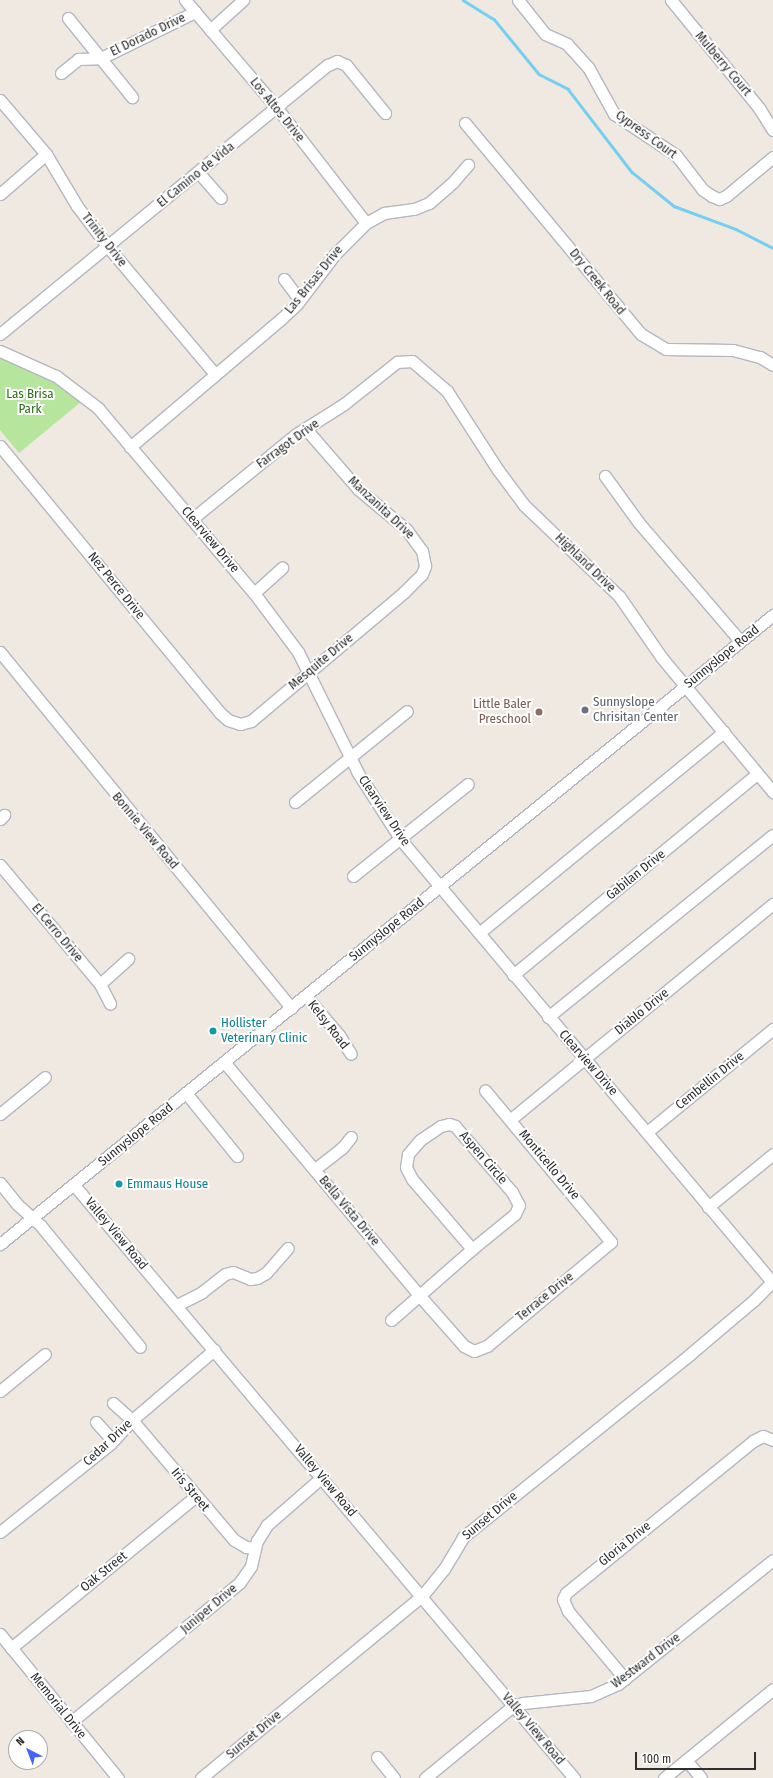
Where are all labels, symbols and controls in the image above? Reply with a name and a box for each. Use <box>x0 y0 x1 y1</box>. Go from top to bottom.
street label: El Dorado Drive <box>108 10 188 60</box>
street label: Mulberry Court <box>691 29 755 99</box>
street label: Los Altos Drive <box>246 75 308 145</box>
street label: Cypress Court <box>612 108 680 162</box>
street label: El Camino de Vida <box>154 139 238 211</box>
street label: Trinity Drive <box>78 210 130 270</box>
street label: Las Brisas Drive <box>282 243 346 317</box>
street label: Dry Creek Road <box>566 246 628 318</box>
park label: Las Brisa Park <box>6 387 54 418</box>
street label: Farragot Drive <box>254 416 322 472</box>
street label: Manzanita Drive <box>345 473 417 543</box>
street label: Clearview Drive <box>178 504 242 576</box>
street label: Highland Drive <box>551 530 619 596</box>
street label: Nez Perce Drive <box>84 549 148 623</box>
street label: Sunnyslope Road <box>681 622 763 692</box>
street label: Mesquite Drive <box>286 631 356 693</box>
place label: Sunnyslope Chrisitan Center <box>593 695 678 726</box>
place label: Little Baler Preschool <box>473 697 531 728</box>
marker: Sunnyslope Chrisitan Center <box>580 705 590 715</box>
marker: Little Baler Preschool <box>534 707 544 717</box>
street label: Clearview Drive <box>355 773 413 849</box>
street label: Bonnie View Road <box>108 790 182 872</box>
street label: Gabilan Drive <box>603 847 669 903</box>
street label: Sunnyslope Road <box>346 895 428 965</box>
street label: El Cerro Drive <box>28 901 86 965</box>
street label: Diablo Drive <box>612 986 672 1038</box>
street label: Kelsy Road <box>304 997 352 1053</box>
place label: Hollister Veterinary Clinic <box>221 1016 307 1047</box>
marker: Hollister Veterinary Clinic <box>208 1026 218 1036</box>
street label: Clearview Drive <box>555 1027 621 1099</box>
street label: Cembellin Drive <box>673 1049 747 1113</box>
street label: Sunnyslope Road <box>95 1100 177 1170</box>
street label: Monticello Drive <box>515 1127 583 1203</box>
street label: Aspen Circle <box>456 1128 510 1188</box>
street label: Bella Vista Drive <box>315 1173 383 1249</box>
place label: Emmaus House <box>127 1176 208 1192</box>
marker: Emmaus House <box>114 1179 124 1189</box>
street label: Valley View Road <box>81 1195 151 1273</box>
street label: Terrace Drive <box>513 1269 577 1325</box>
street label: Cedar Drive <box>80 1416 136 1470</box>
street label: Valley View Road <box>290 1442 360 1520</box>
street label: Iris Street <box>167 1465 213 1515</box>
street label: Sunset Drive <box>459 1489 521 1543</box>
street label: Gloria Drive <box>596 1518 654 1570</box>
street label: Oak Street <box>78 1548 130 1596</box>
street label: Juniper Drive <box>178 1581 240 1637</box>
street label: Westward Drive <box>608 1630 684 1692</box>
street label: Memorial Drive <box>27 1670 89 1742</box>
street label: Valley View Road <box>498 1690 568 1768</box>
street label: Sunset Drive <box>223 1708 285 1762</box>
north arrow <box>8 1730 48 1770</box>
text: N <box>14 1734 27 1748</box>
scale bar <box>637 1744 758 1770</box>
text: 100 m <box>642 1752 671 1766</box>

